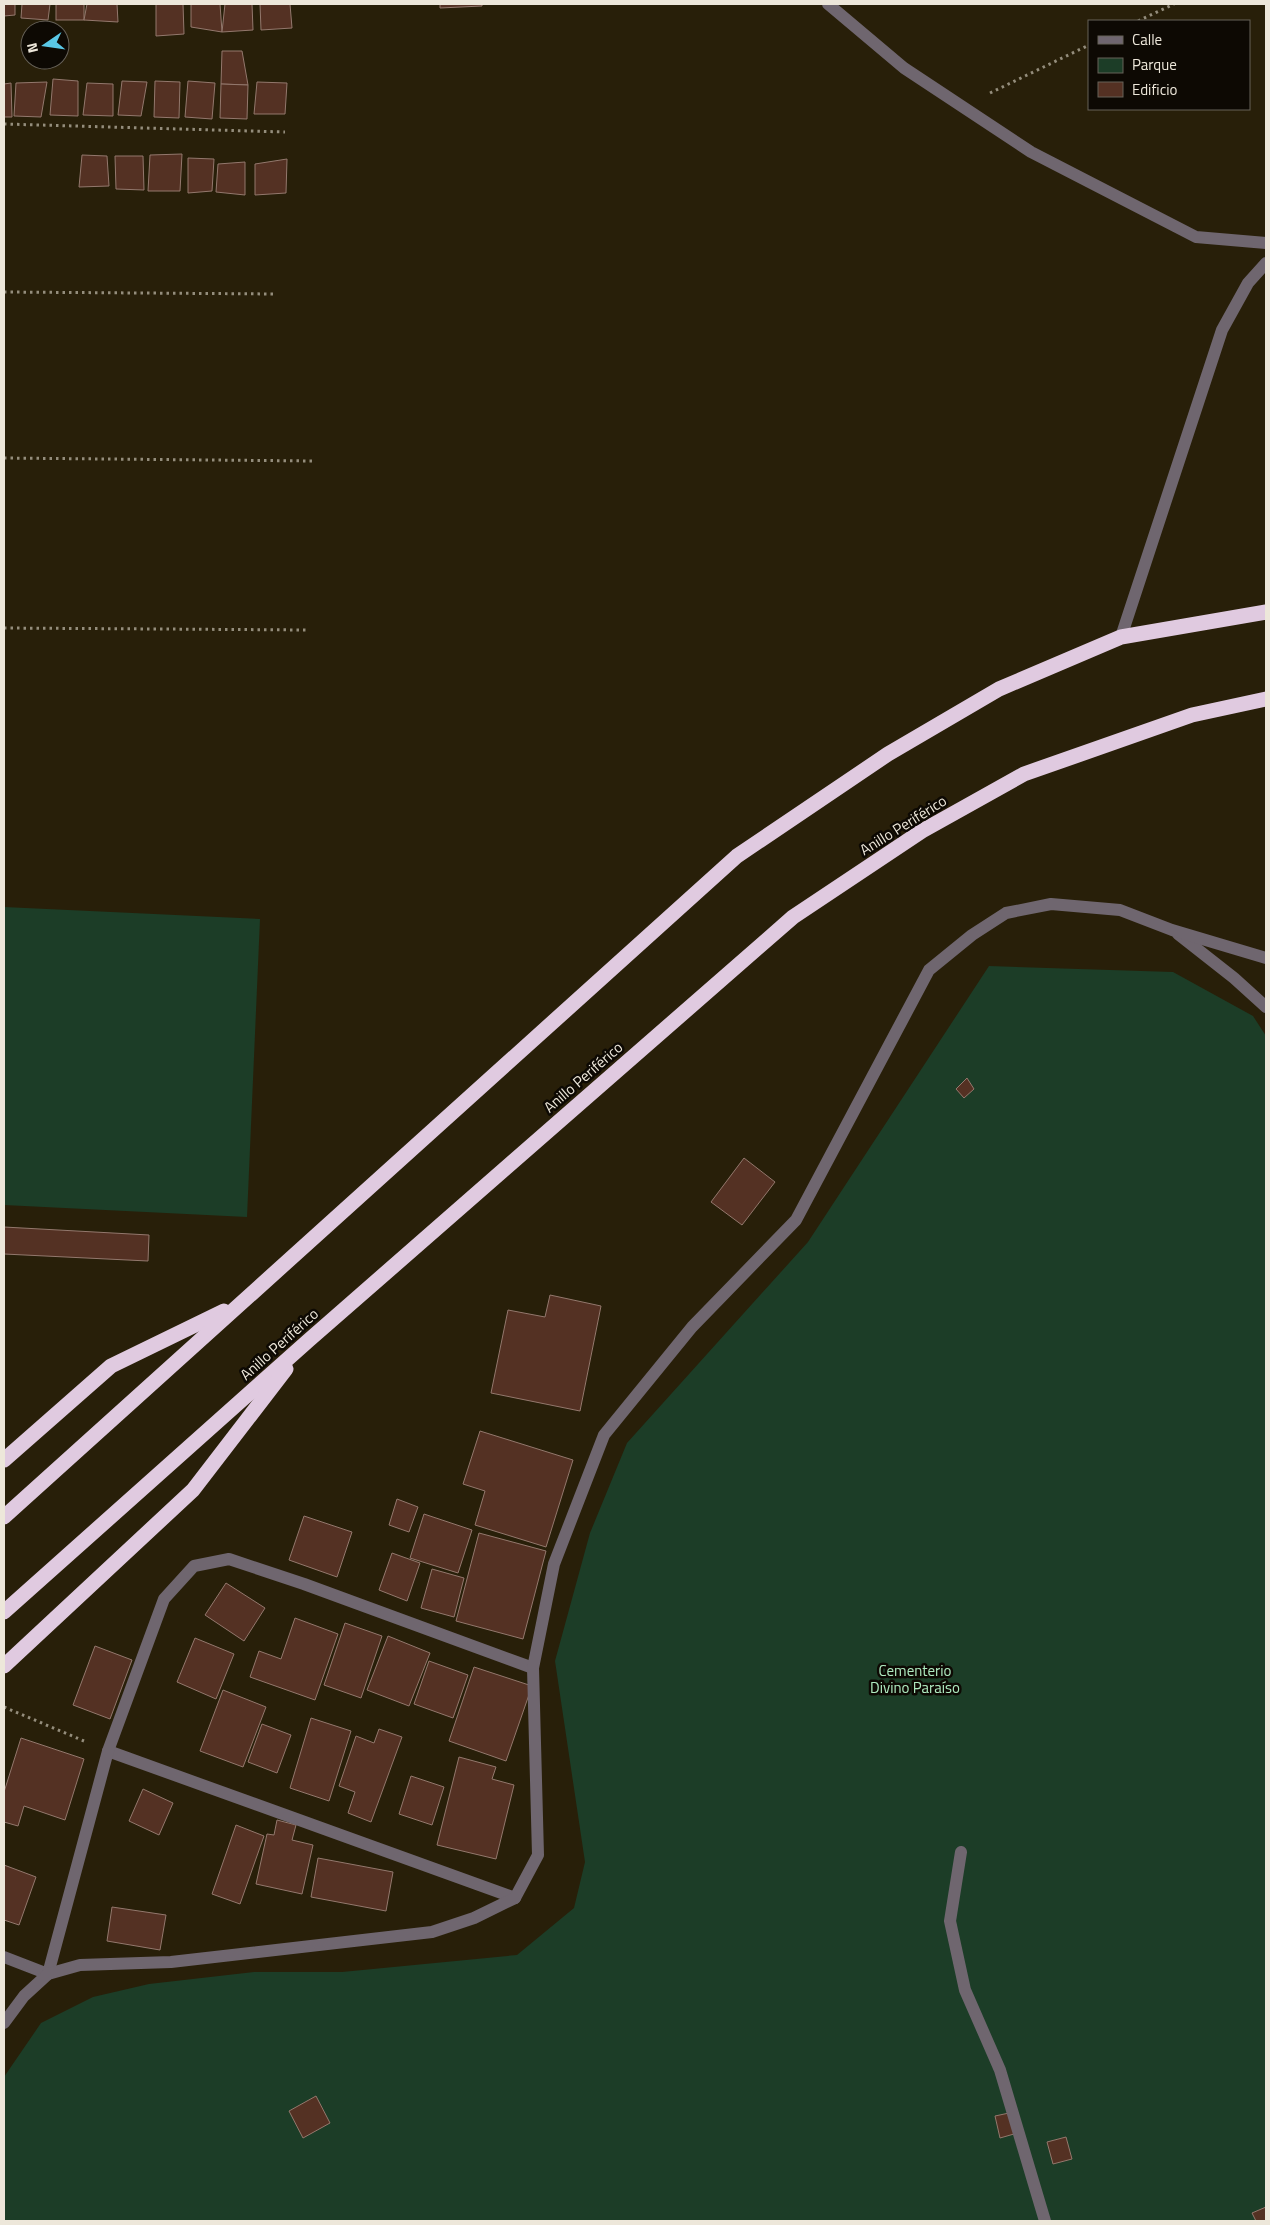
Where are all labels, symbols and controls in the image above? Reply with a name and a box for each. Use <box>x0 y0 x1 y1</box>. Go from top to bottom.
north arrow <box>20 20 70 70</box>
legend <box>1088 20 1250 110</box>
text: Calle <box>1132 28 1162 51</box>
text: N <box>21 41 43 55</box>
text: Parque <box>1132 53 1177 76</box>
text: Edificio <box>1132 78 1177 101</box>
street label: Anillo Periférico <box>855 789 951 861</box>
street label: Anillo Periférico <box>538 1036 628 1118</box>
street label: Anillo Periférico <box>235 1302 323 1386</box>
park label: Cementerio Divino Paraíso <box>870 1659 960 1699</box>

